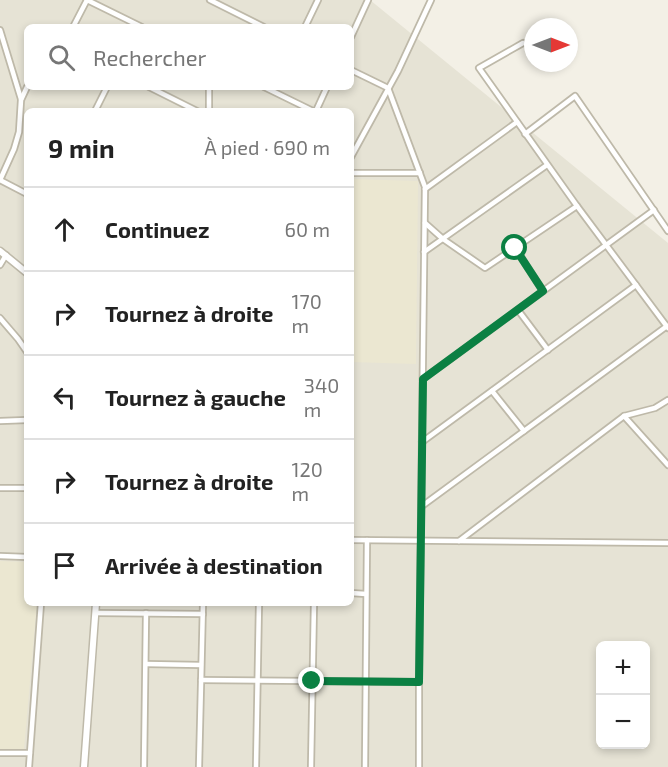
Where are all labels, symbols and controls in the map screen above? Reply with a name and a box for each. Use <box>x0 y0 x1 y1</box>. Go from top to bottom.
north arrow <box>524 18 578 72</box>
search box <box>24 24 354 90</box>
icon: search <box>45 41 78 74</box>
text: Rechercher <box>93 44 206 70</box>
text: 9 min <box>48 132 115 163</box>
text: À pied · 690 m <box>204 135 330 159</box>
icon: ahead <box>48 213 81 246</box>
text: Continuez <box>105 216 209 242</box>
text: 60 m <box>285 217 330 241</box>
route start <box>501 234 527 260</box>
text: 170 m <box>292 289 322 337</box>
icon: right <box>48 297 81 330</box>
text: Tournez à droite <box>105 300 274 326</box>
text: 340 m <box>304 373 339 421</box>
icon: left <box>48 381 81 414</box>
text: Tournez à gauche <box>105 384 286 410</box>
text: 120 m <box>292 457 323 505</box>
icon: right <box>48 465 81 498</box>
text: Tournez à droite <box>105 468 274 494</box>
icon: arrive <box>48 549 81 582</box>
text: Arrivée à destination <box>105 552 323 578</box>
map controls <box>596 641 650 749</box>
button: + <box>596 641 650 695</box>
route end <box>298 667 324 693</box>
button: − <box>596 695 650 749</box>

